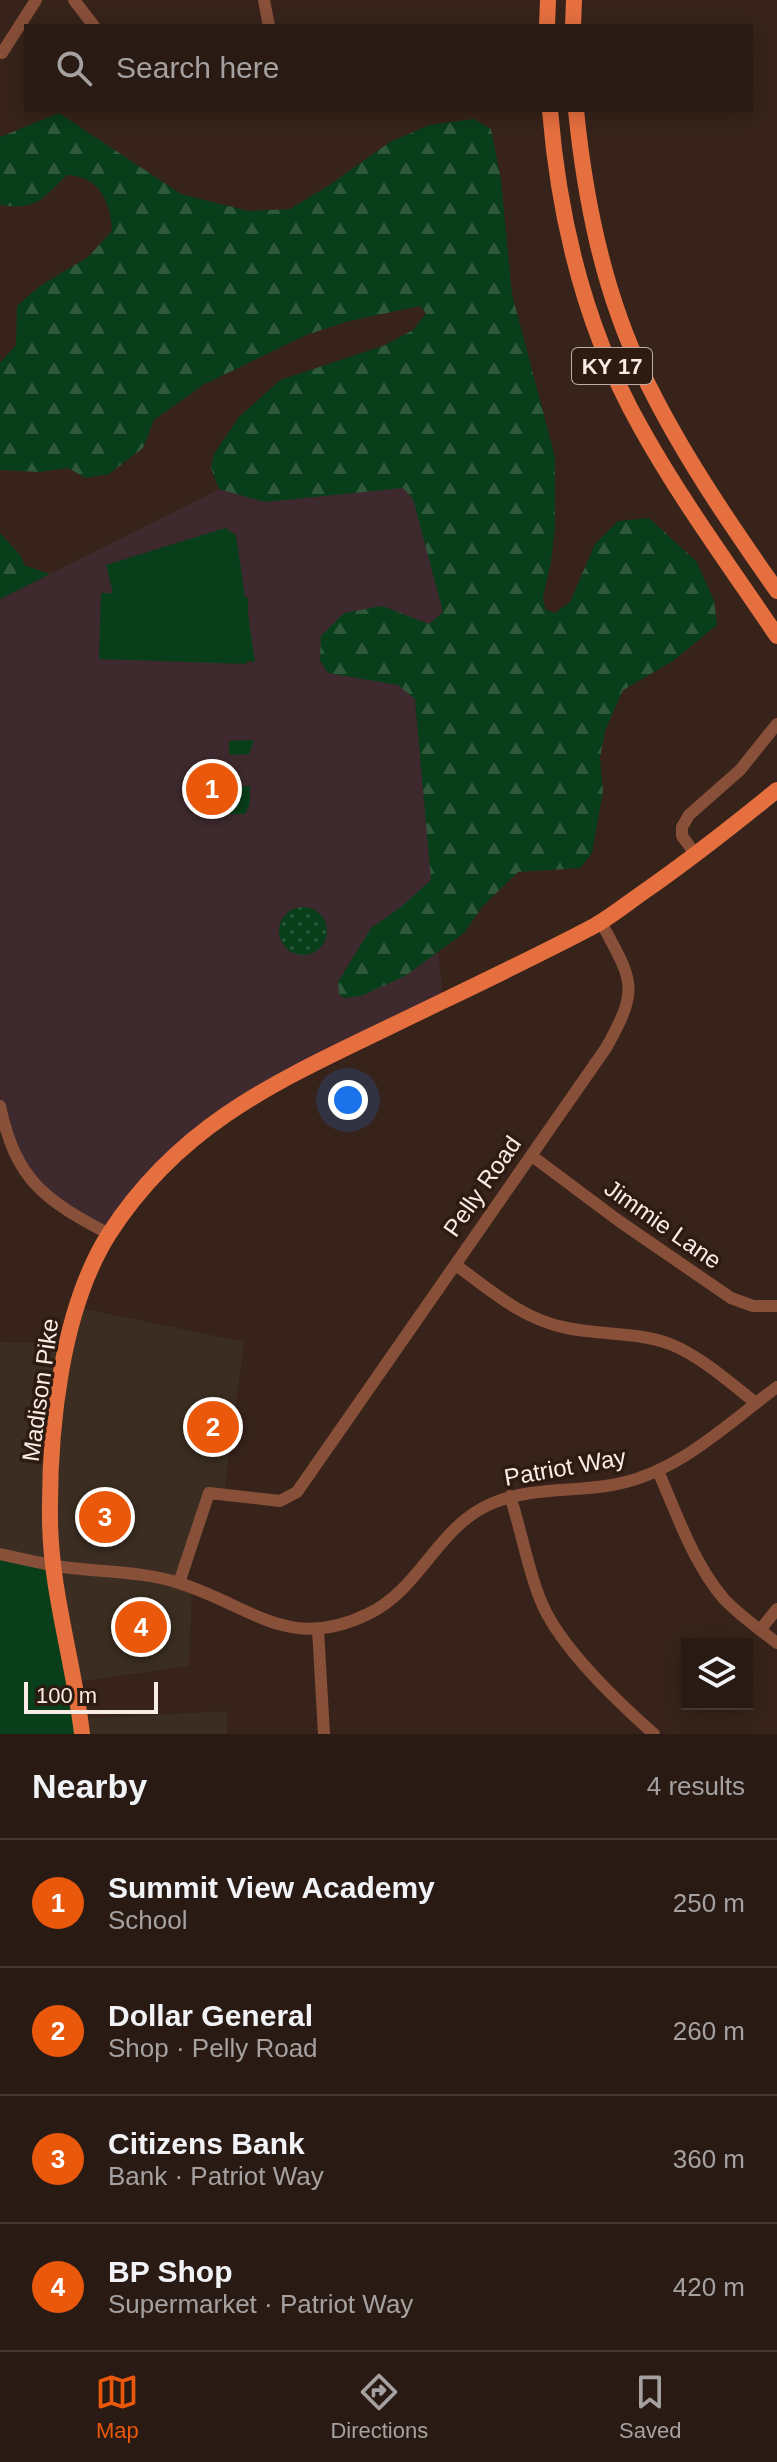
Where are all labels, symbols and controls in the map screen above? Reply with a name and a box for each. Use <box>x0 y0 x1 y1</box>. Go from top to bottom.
search box <box>24 24 753 112</box>
icon: search <box>52 46 96 90</box>
text: Search here <box>116 51 279 84</box>
road number: KY 17 <box>572 348 652 384</box>
pin: 1 <box>186 759 238 819</box>
your location <box>328 1080 368 1120</box>
street label: Pelly Road <box>438 1131 526 1241</box>
street label: Jimmie Lane <box>600 1174 726 1274</box>
street label: Madison Pike <box>17 1317 63 1463</box>
pin: 2 <box>187 1397 239 1457</box>
street label: Patriot Way <box>502 1443 628 1491</box>
pin: 3 <box>79 1487 131 1547</box>
pin: 4 <box>115 1597 167 1657</box>
map controls <box>681 1638 753 1710</box>
button: layers <box>681 1638 753 1710</box>
scale bar <box>24 1678 158 1714</box>
text: 100 m <box>36 1683 97 1708</box>
text: Nearby <box>32 1767 147 1805</box>
text: 4 results <box>647 1771 745 1801</box>
text: Summit View Academy <box>108 1871 435 1904</box>
text: 1 <box>51 1888 65 1918</box>
text: 250 m <box>673 1888 745 1918</box>
text: School <box>108 1905 188 1935</box>
text: Dollar General <box>108 1999 313 2032</box>
text: 2 <box>51 2016 65 2046</box>
text: 260 m <box>673 2016 745 2046</box>
text: Shop · Pelly Road <box>108 2033 318 2063</box>
text: Citizens Bank <box>108 2127 305 2160</box>
text: 3 <box>51 2144 65 2174</box>
text: 360 m <box>673 2144 745 2174</box>
text: Bank · Patriot Way <box>108 2161 324 2191</box>
text: BP Shop <box>108 2255 232 2288</box>
text: 4 <box>51 2272 65 2302</box>
text: 420 m <box>673 2272 745 2302</box>
text: Supermarket · Patriot Way <box>108 2289 413 2319</box>
tab: Map <box>95 2370 139 2444</box>
tab: Directions <box>330 2370 428 2444</box>
tab: Saved <box>619 2370 682 2444</box>

